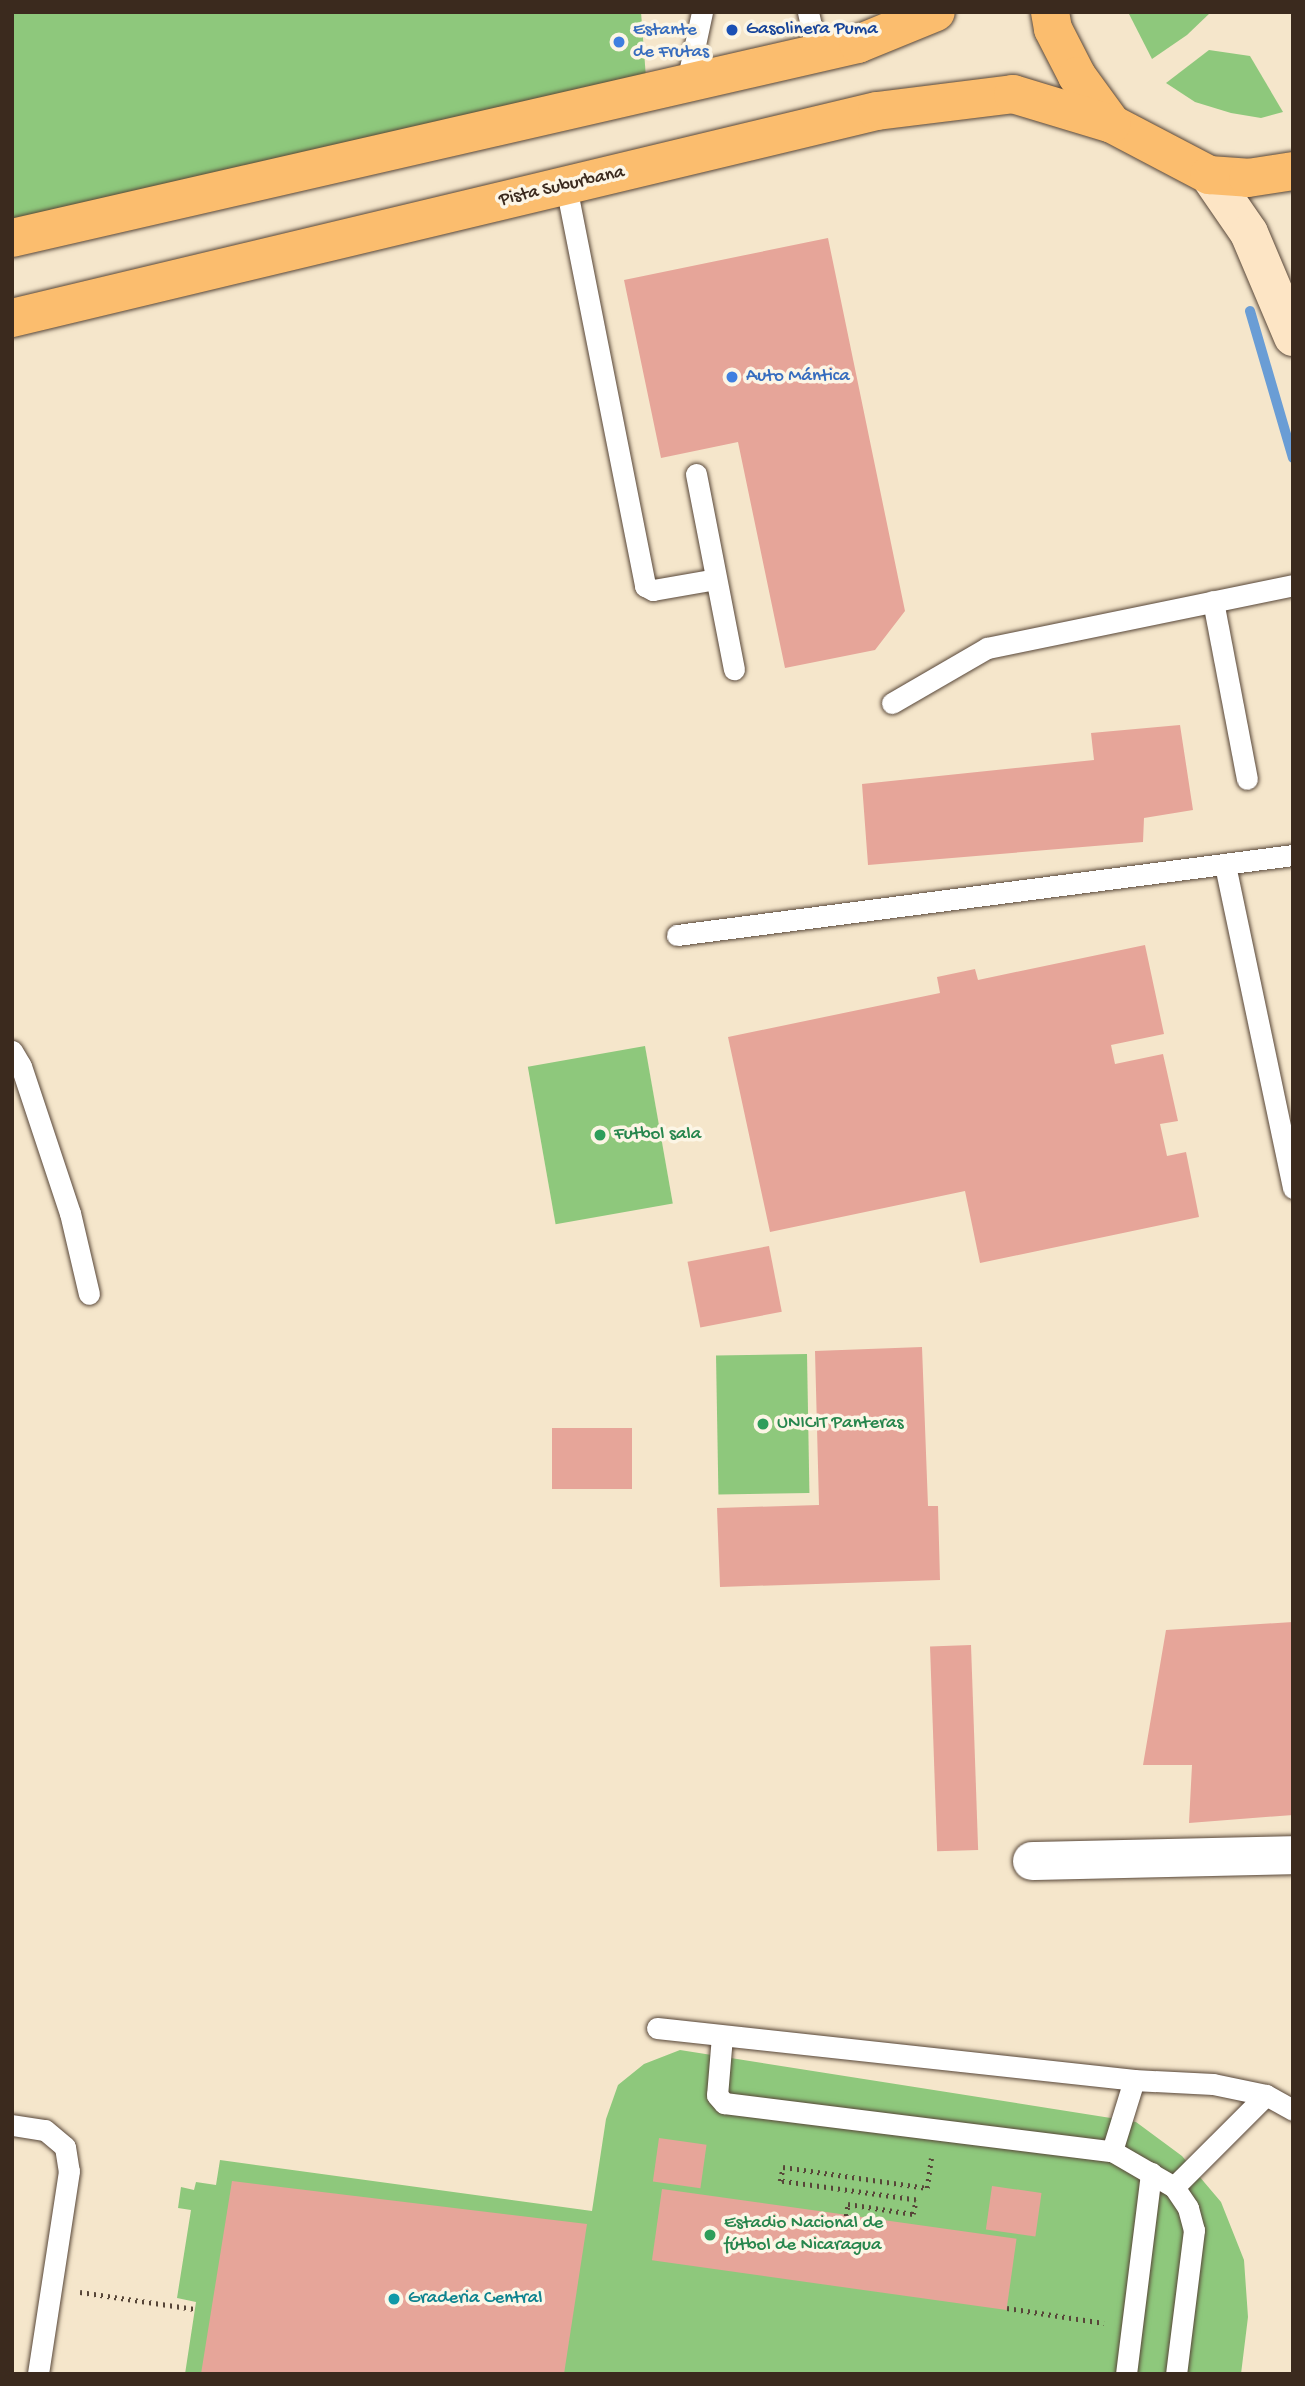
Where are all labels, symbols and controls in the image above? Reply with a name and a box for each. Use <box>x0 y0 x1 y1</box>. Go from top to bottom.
place label: Gasolinera Puma <box>746 19 878 41</box>
place label: Estante de Frutas <box>633 20 709 64</box>
marker: Gasolinera Puma <box>724 22 740 38</box>
marker: Estante de Frutas <box>611 34 627 50</box>
street label: Pista Suburbana <box>497 162 627 212</box>
place label: Auto Mántica <box>746 366 850 388</box>
marker: Auto Mántica <box>724 369 740 385</box>
place label: Futbol sala <box>614 1124 701 1146</box>
marker: Futbol sala <box>592 1127 608 1143</box>
place label: UNICIT Panteras <box>777 1413 903 1435</box>
marker: UNICIT Panteras <box>755 1416 771 1432</box>
place label: Estadio Nacional de fútbol de Nicaragua <box>724 2213 883 2257</box>
marker: Estadio Nacional de fútbol de Nicaragua <box>702 2227 718 2243</box>
place label: Graderia Central <box>408 2288 542 2310</box>
marker: Graderia Central <box>386 2291 402 2307</box>

